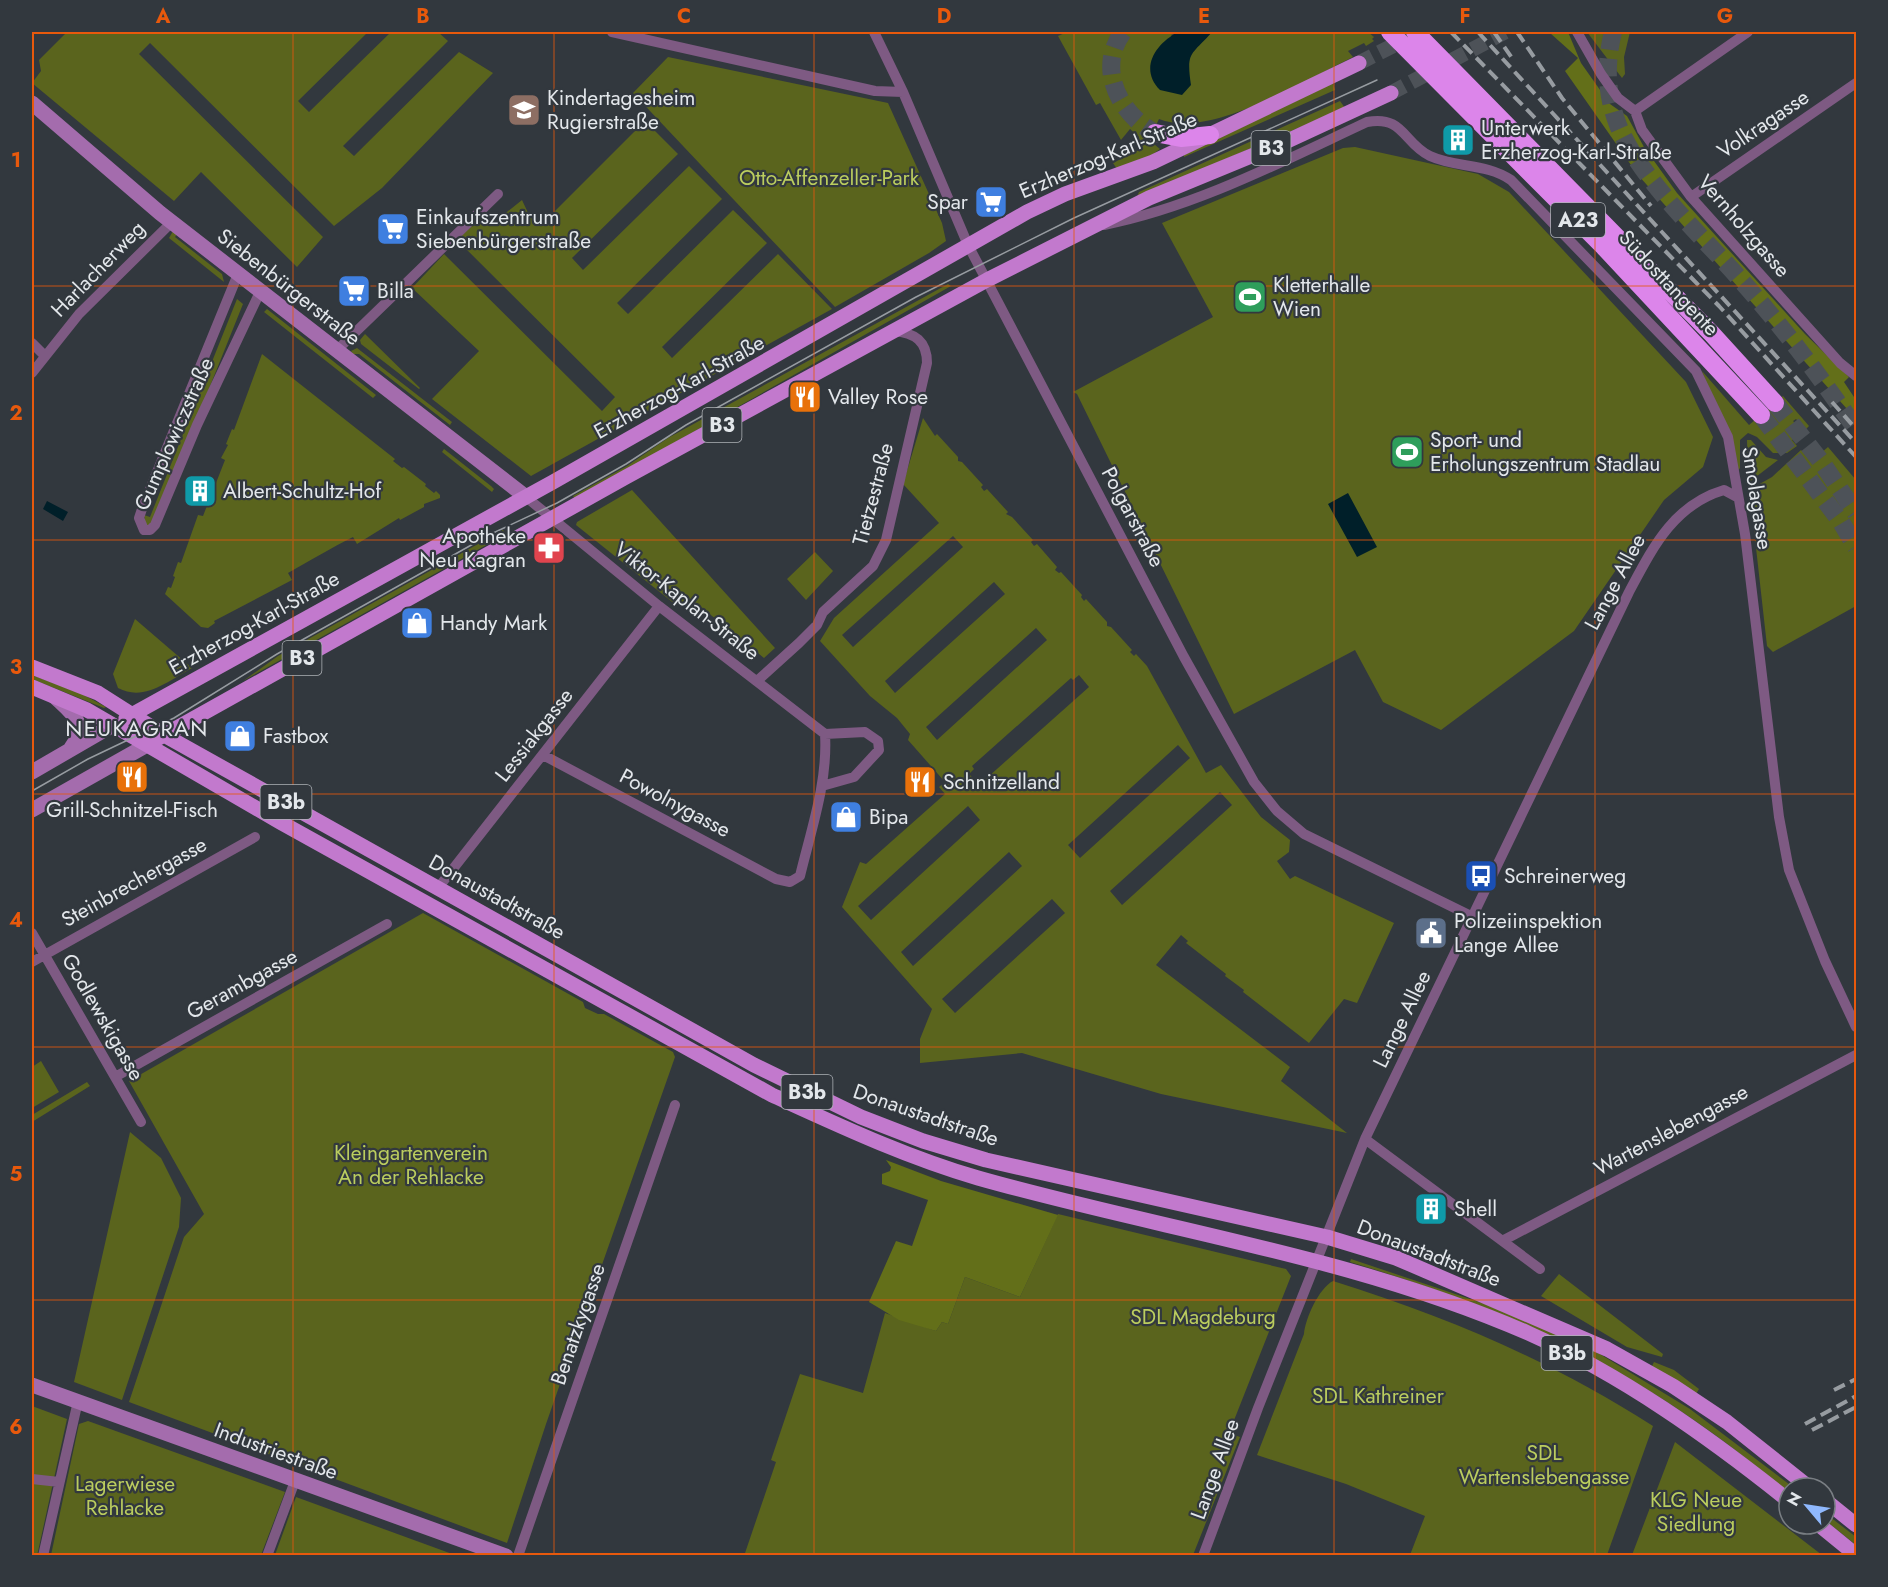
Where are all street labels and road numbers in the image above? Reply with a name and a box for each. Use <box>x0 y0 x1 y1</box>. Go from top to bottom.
street label: Volkragasse <box>1711 82 1815 166</box>
street label: Erzherzog-Karl-Straße <box>1014 104 1202 206</box>
road number: B3 <box>1252 131 1290 165</box>
street label: Vernholzgasse <box>1691 168 1797 284</box>
road number: A23 <box>1551 203 1605 237</box>
street label: Harlacherweg <box>44 214 152 324</box>
street label: Siebenbürgerstraße <box>211 221 367 353</box>
street label: Südosttangente <box>1612 223 1726 343</box>
street label: Erzherzog-Karl-Straße <box>588 328 770 446</box>
street label: Gumplowiczstraße <box>127 353 221 515</box>
road number: B3 <box>702 408 742 442</box>
street label: Tietzestraße <box>845 439 901 548</box>
street label: Smolagasse <box>1734 444 1780 552</box>
street label: Polgarstraße <box>1094 461 1172 573</box>
street label: Lange Allee <box>1577 529 1653 635</box>
street label: Viktor-Kaplan-Straße <box>608 535 766 668</box>
street label: Erzherzog-Karl-Straße <box>163 564 345 682</box>
road number: B3 <box>282 641 322 675</box>
street label: Lessiakgasse <box>488 682 580 788</box>
street label: Powolnygasse <box>614 761 736 845</box>
road number: B3b <box>260 785 312 819</box>
street label: Steinbrechergasse <box>56 830 212 934</box>
street label: Donaustadtstraße <box>423 847 571 947</box>
street label: Gerambgasse <box>181 941 303 1027</box>
street label: Godlewskigasse <box>54 948 152 1086</box>
street label: Lange Allee <box>1366 965 1439 1073</box>
road number: B3b <box>782 1075 832 1109</box>
street label: Donaustadtstraße <box>849 1076 1003 1154</box>
street label: Wartenslebengasse <box>1589 1077 1754 1183</box>
street label: Donaustadtstraße <box>1353 1212 1505 1294</box>
street label: Benatzkygasse <box>543 1259 613 1389</box>
road number: B3b <box>1542 1336 1592 1370</box>
street label: Lange Allee <box>1183 1414 1247 1523</box>
street label: Industriestraße <box>210 1415 342 1487</box>

